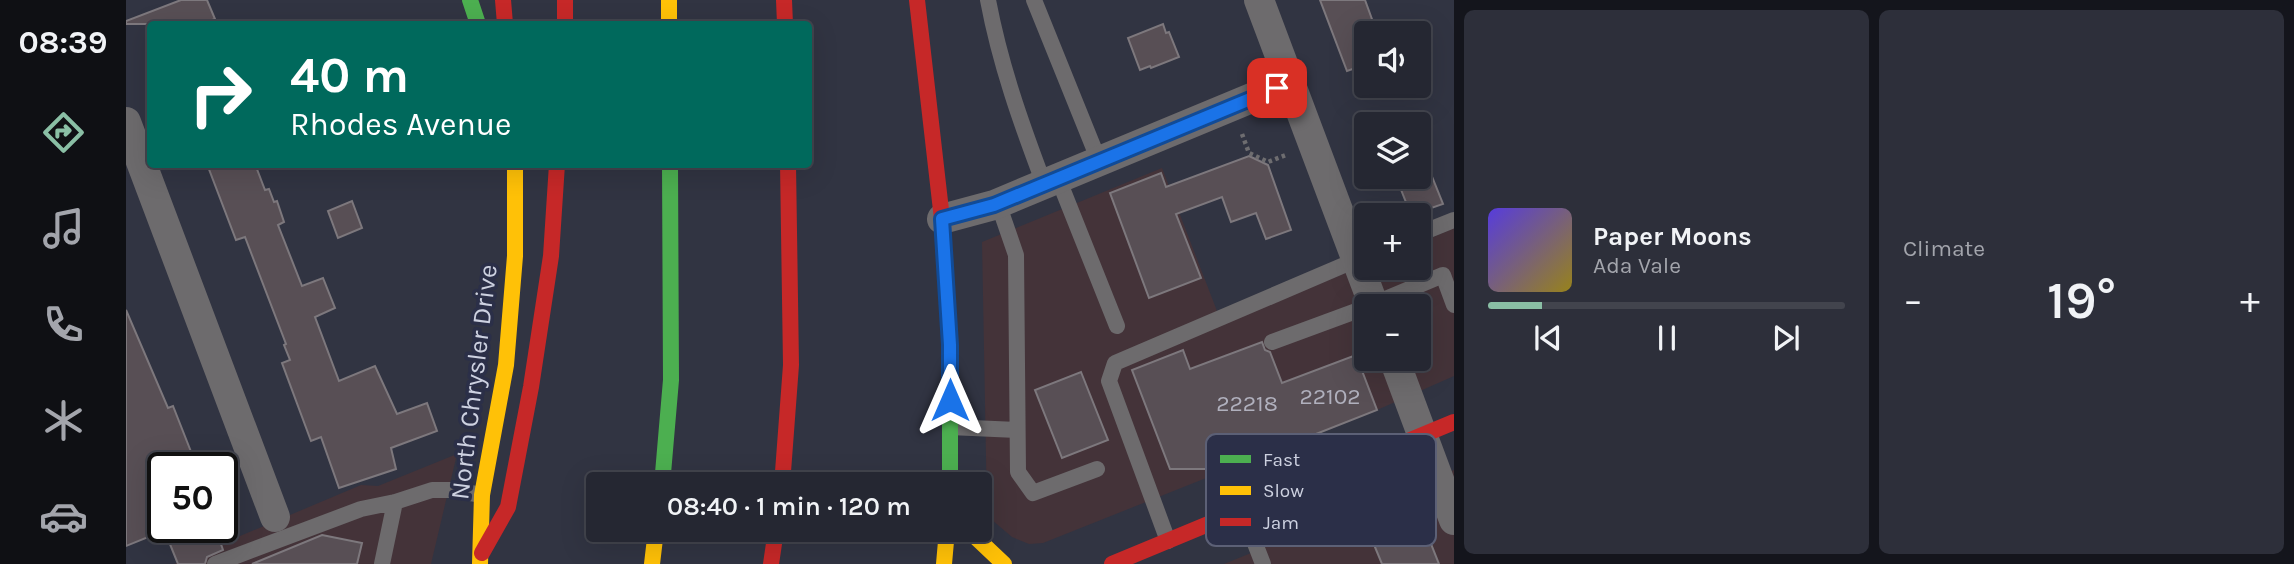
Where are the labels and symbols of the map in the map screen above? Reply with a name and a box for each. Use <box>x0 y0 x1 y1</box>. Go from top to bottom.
pin <box>1247 58 1307 118</box>
street label: North Chrysler Drive <box>444 263 504 501</box>
position arrow <box>913 363 987 437</box>
house number: 22102 <box>1299 383 1361 410</box>
house number: 22218 <box>1216 390 1278 417</box>
legend <box>1206 434 1436 546</box>
text: Fast <box>1263 449 1300 471</box>
speed limit sign: 50 <box>147 452 238 543</box>
text: Slow <box>1263 480 1304 502</box>
text: Jam <box>1263 512 1299 534</box>

